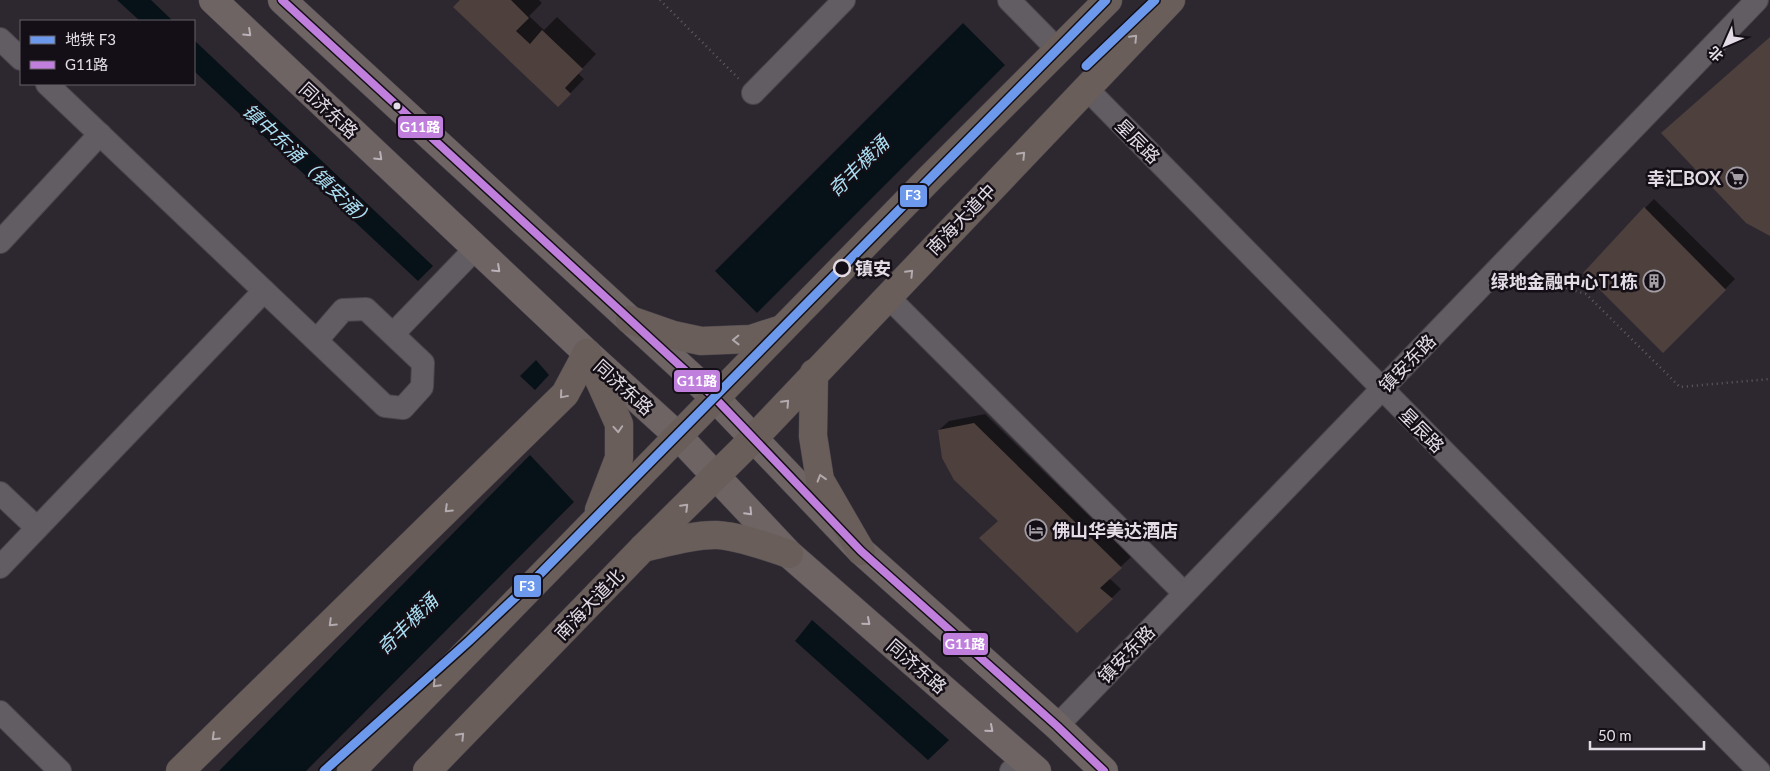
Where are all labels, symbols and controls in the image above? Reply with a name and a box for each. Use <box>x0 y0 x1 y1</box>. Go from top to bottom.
legend <box>20 20 195 85</box>
north arrow <box>1700 20 1750 70</box>
one-way arrow <box>243 27 252 36</box>
text: 地铁 F3 <box>65 30 116 48</box>
one-way arrow <box>1128 35 1137 44</box>
text: 北 <box>1704 44 1726 66</box>
text: G11路 <box>65 55 108 73</box>
street label: 同济东路 <box>295 77 363 143</box>
water label: 镇中东涌（镇安涌） <box>239 98 379 232</box>
unlabelled marker <box>392 101 402 111</box>
street label: 星辰路 <box>1111 114 1165 168</box>
line badge: G11路 <box>397 115 444 139</box>
text: G11路 <box>400 118 440 135</box>
water label: 奇丰横涌 <box>823 130 894 201</box>
one-way arrow <box>374 151 383 160</box>
one-way arrow <box>1016 152 1025 161</box>
supermarket icon: 幸汇BOX <box>1725 166 1749 190</box>
place label: 幸汇BOX <box>1647 167 1722 189</box>
street label: 南海大道中 <box>922 179 1000 259</box>
line badge: F3 <box>899 184 928 208</box>
text: F3 <box>905 186 921 203</box>
place label: 镇安 <box>855 257 891 279</box>
marker: 镇安 <box>833 259 851 277</box>
one-way arrow <box>492 263 501 272</box>
one-way arrow <box>904 269 913 278</box>
building icon: 绿地金融中心T1栋 <box>1642 269 1666 293</box>
place label: 绿地金融中心T1栋 <box>1491 270 1638 292</box>
street label: 镇安东路 <box>1374 329 1440 397</box>
one-way arrow <box>732 334 740 345</box>
street label: 同济东路 <box>590 355 658 419</box>
line badge: G11路 <box>673 369 721 393</box>
text: G11路 <box>677 372 717 389</box>
one-way arrow <box>560 389 569 398</box>
one-way arrow <box>780 400 789 409</box>
street label: 星辰路 <box>1395 403 1449 457</box>
one-way arrow <box>613 426 624 434</box>
one-way arrow <box>816 474 826 482</box>
one-way arrow <box>444 503 453 512</box>
one-way arrow <box>679 504 688 513</box>
one-way arrow <box>743 506 752 515</box>
hotel icon: 佛山华美达酒店 <box>1024 518 1048 542</box>
place label: 佛山华美达酒店 <box>1052 519 1178 541</box>
street label: 南海大道北 <box>550 564 628 644</box>
line badge: F3 <box>513 574 542 598</box>
text: F3 <box>519 577 535 594</box>
water label: 奇丰横涌 <box>372 588 443 659</box>
one-way arrow <box>328 617 337 626</box>
one-way arrow <box>862 617 871 626</box>
street label: 镇安东路 <box>1093 620 1159 688</box>
line badge: G11路 <box>942 632 989 656</box>
street label: 同济东路 <box>883 634 951 698</box>
text: G11路 <box>945 635 985 652</box>
one-way arrow <box>433 678 442 687</box>
scale bar <box>1590 718 1704 750</box>
one-way arrow <box>984 723 993 732</box>
text: 50 m <box>1598 726 1632 744</box>
one-way arrow <box>212 731 221 740</box>
one-way arrow <box>455 733 464 742</box>

